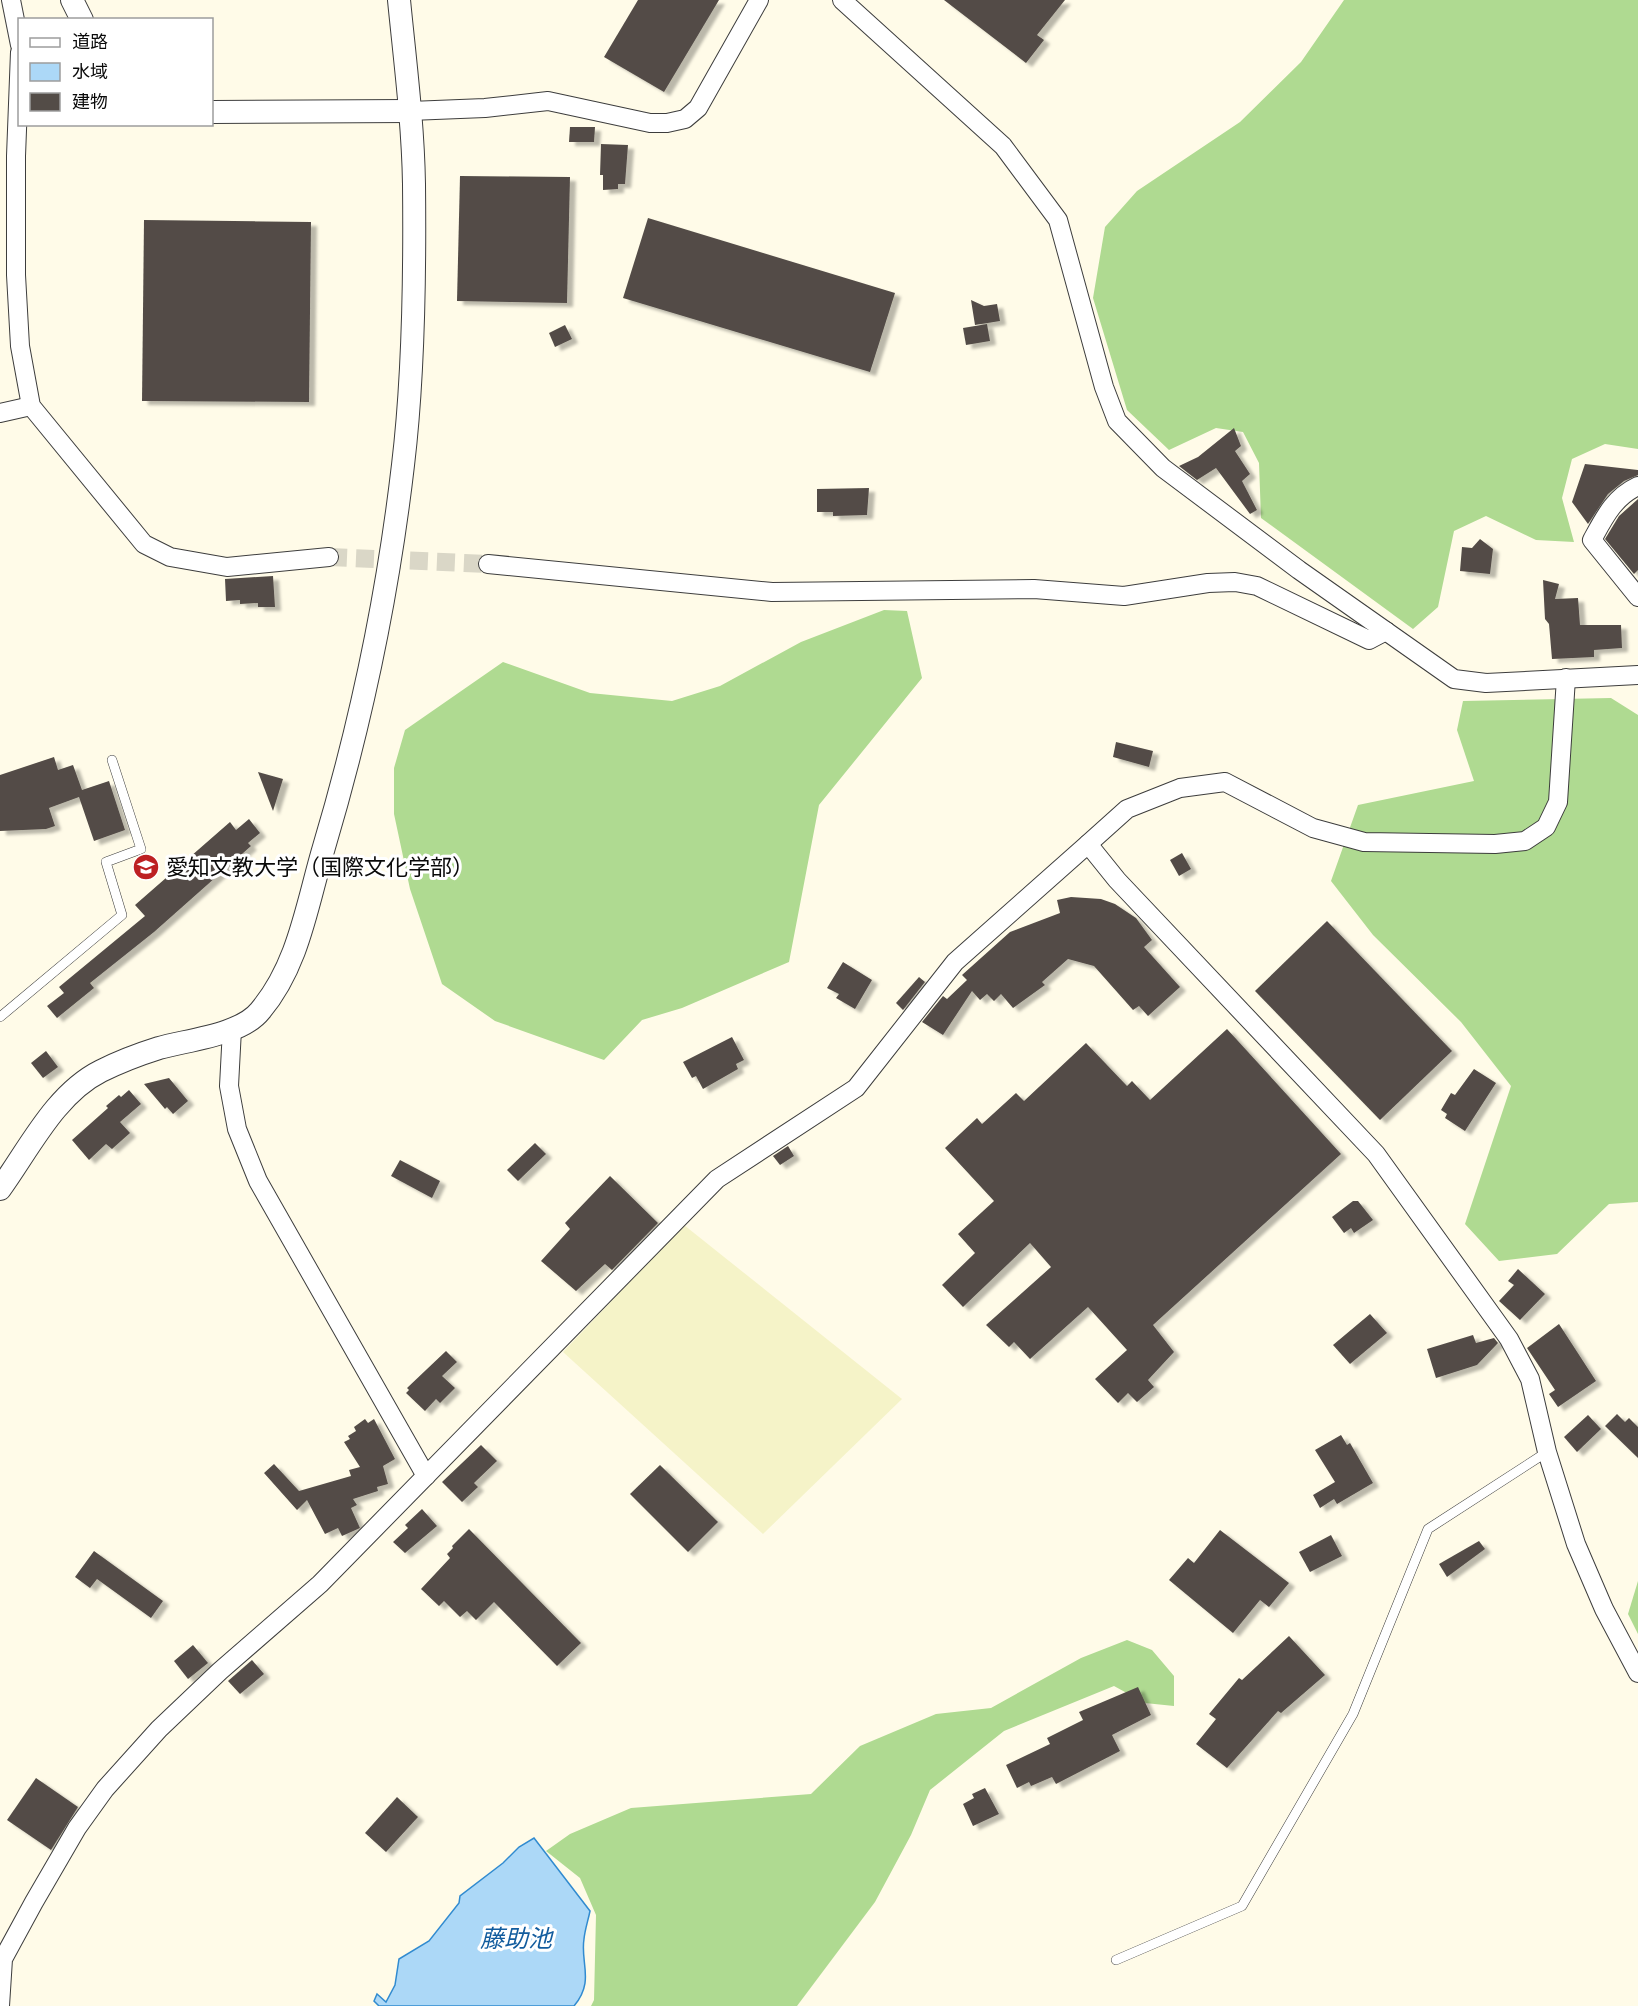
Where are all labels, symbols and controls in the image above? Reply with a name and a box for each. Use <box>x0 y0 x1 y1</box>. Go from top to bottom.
legend <box>18 18 213 126</box>
text: 道路 <box>72 31 108 53</box>
text: 水域 <box>72 61 108 83</box>
text: 建物 <box>72 91 108 113</box>
school or university icon: 愛知文教大学（国際文化学部） <box>131 852 161 882</box>
place label: 愛知文教大学（国際文化学部） <box>166 854 474 881</box>
water label: 藤助池 <box>480 1924 554 1953</box>

